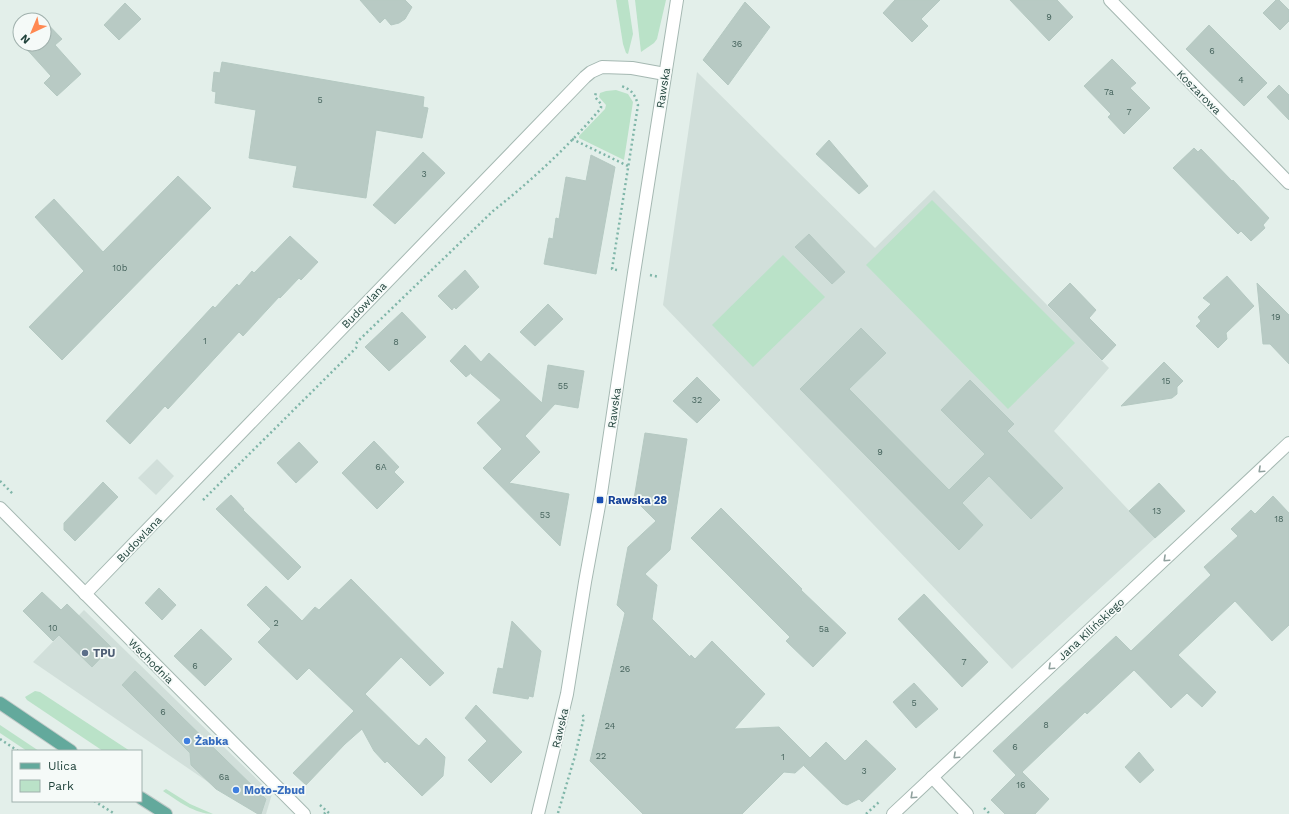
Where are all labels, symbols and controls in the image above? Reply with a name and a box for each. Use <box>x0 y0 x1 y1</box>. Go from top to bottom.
north arrow <box>12 12 52 52</box>
house number: 9 <box>1046 12 1052 22</box>
text: N <box>18 31 33 46</box>
house number: 36 <box>732 39 742 49</box>
house number: 6 <box>1209 46 1215 56</box>
street label: Rawska <box>654 67 673 109</box>
street label: Koszarowa <box>1174 67 1224 117</box>
house number: 4 <box>1238 75 1244 85</box>
house number: 7a <box>1104 87 1114 97</box>
house number: 5 <box>317 95 323 105</box>
house number: 7 <box>1126 107 1132 117</box>
house number: 3 <box>421 169 427 179</box>
house number: 10b <box>113 263 128 273</box>
street label: Budowlana <box>339 280 390 331</box>
house number: 19 <box>1271 312 1281 322</box>
house number: 1 <box>203 336 207 346</box>
house number: 8 <box>393 337 399 347</box>
house number: 15 <box>1162 376 1170 386</box>
house number: 55 <box>558 381 568 391</box>
street label: Rawska <box>605 387 624 429</box>
house number: 32 <box>692 395 702 405</box>
house number: 9 <box>877 447 883 457</box>
house number: 6A <box>375 462 387 472</box>
one-way arrow <box>1258 465 1265 472</box>
place label: Rawska 28 <box>608 494 667 507</box>
marker: Rawska 28 <box>595 495 605 505</box>
house number: 13 <box>1153 506 1161 516</box>
house number: 53 <box>540 510 550 520</box>
street label: Budowlana <box>114 514 165 565</box>
house number: 18 <box>1274 514 1284 524</box>
one-way arrow <box>1163 554 1171 562</box>
street label: Jana Kilińskiego <box>1056 595 1127 663</box>
house number: 2 <box>273 618 279 628</box>
house number: 10 <box>48 623 58 633</box>
house number: 5a <box>819 624 829 634</box>
street label: Wschodnia <box>125 636 176 687</box>
place label: TPU <box>93 647 116 660</box>
marker: TPU <box>80 648 90 658</box>
house number: 7 <box>961 657 967 667</box>
house number: 6 <box>192 661 198 671</box>
one-way arrow <box>1048 662 1056 670</box>
house number: 26 <box>620 664 630 674</box>
house number: 5 <box>911 698 917 708</box>
house number: 6 <box>160 707 166 717</box>
street label: Rawska <box>550 707 571 749</box>
house number: 8 <box>1043 720 1049 730</box>
house number: 24 <box>605 721 616 731</box>
place label: Żabka <box>195 735 229 748</box>
marker: Żabka <box>182 736 192 746</box>
house number: 6 <box>1012 742 1018 752</box>
legend <box>12 750 142 802</box>
house number: 22 <box>596 751 606 761</box>
one-way arrow <box>953 751 960 758</box>
house number: 1 <box>781 752 785 762</box>
text: Ulica <box>48 759 77 773</box>
house number: 3 <box>861 766 867 776</box>
house number: 6a <box>219 772 229 782</box>
text: Park <box>48 779 74 793</box>
house number: 16 <box>1017 780 1025 790</box>
place label: Moto-Zbud <box>244 784 305 797</box>
marker: Moto-Zbud <box>231 785 241 795</box>
one-way arrow <box>910 791 918 798</box>

